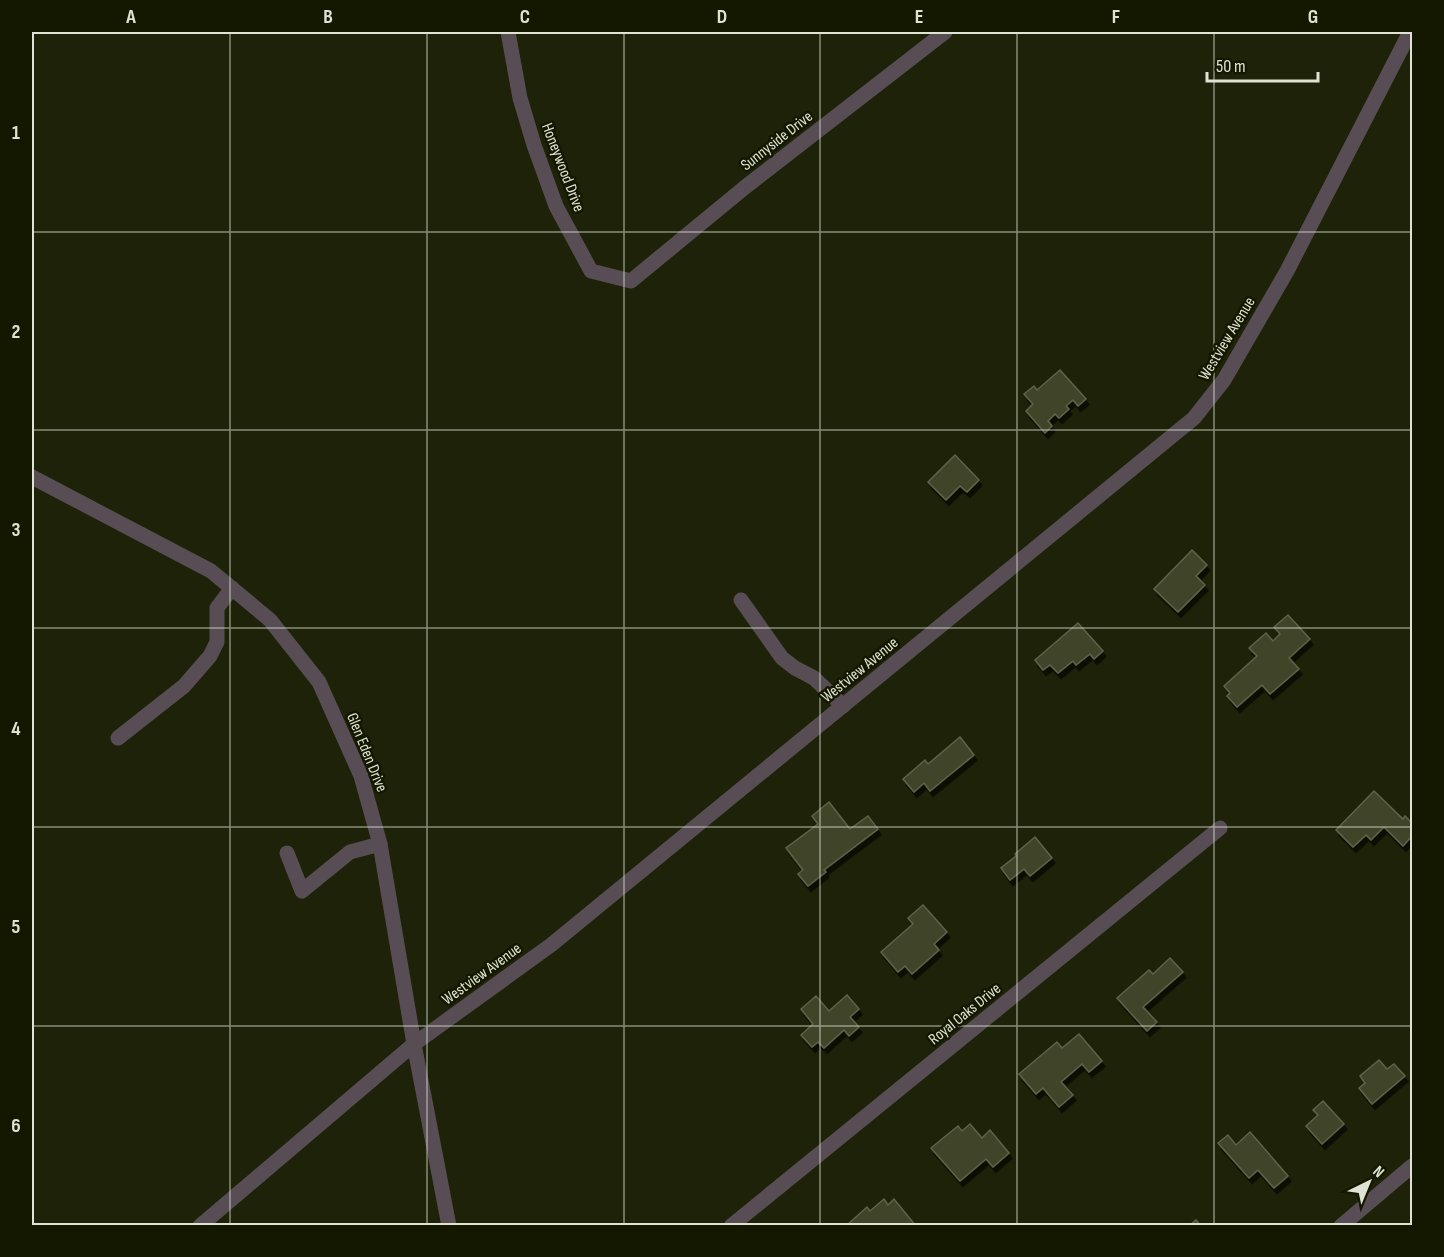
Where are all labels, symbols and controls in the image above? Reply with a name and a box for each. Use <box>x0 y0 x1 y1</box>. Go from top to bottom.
text: A <box>125 5 136 29</box>
text: B <box>323 5 333 29</box>
text: C <box>520 5 530 29</box>
text: D <box>717 5 727 29</box>
text: E <box>915 5 923 29</box>
text: F <box>1112 5 1120 29</box>
text: G <box>1308 5 1318 29</box>
scale bar <box>1207 45 1318 83</box>
text: 50 m <box>1216 56 1246 77</box>
street label: Sunnyside Drive <box>737 107 817 175</box>
street label: Honeywood Drive <box>537 120 588 215</box>
text: 1 <box>12 121 20 145</box>
street label: Westview Avenue <box>1195 294 1259 384</box>
text: 2 <box>12 320 20 344</box>
text: 3 <box>12 518 21 542</box>
street label: Westview Avenue <box>818 633 902 707</box>
street label: Glen Eden Drive <box>342 710 391 795</box>
text: 4 <box>11 717 21 741</box>
text: 5 <box>12 915 21 939</box>
street label: Westview Avenue <box>439 939 525 1009</box>
street label: Royal Oaks Drive <box>925 979 1005 1049</box>
text: 6 <box>11 1114 21 1138</box>
north arrow <box>1339 1152 1399 1212</box>
text: N <box>1369 1162 1388 1182</box>

